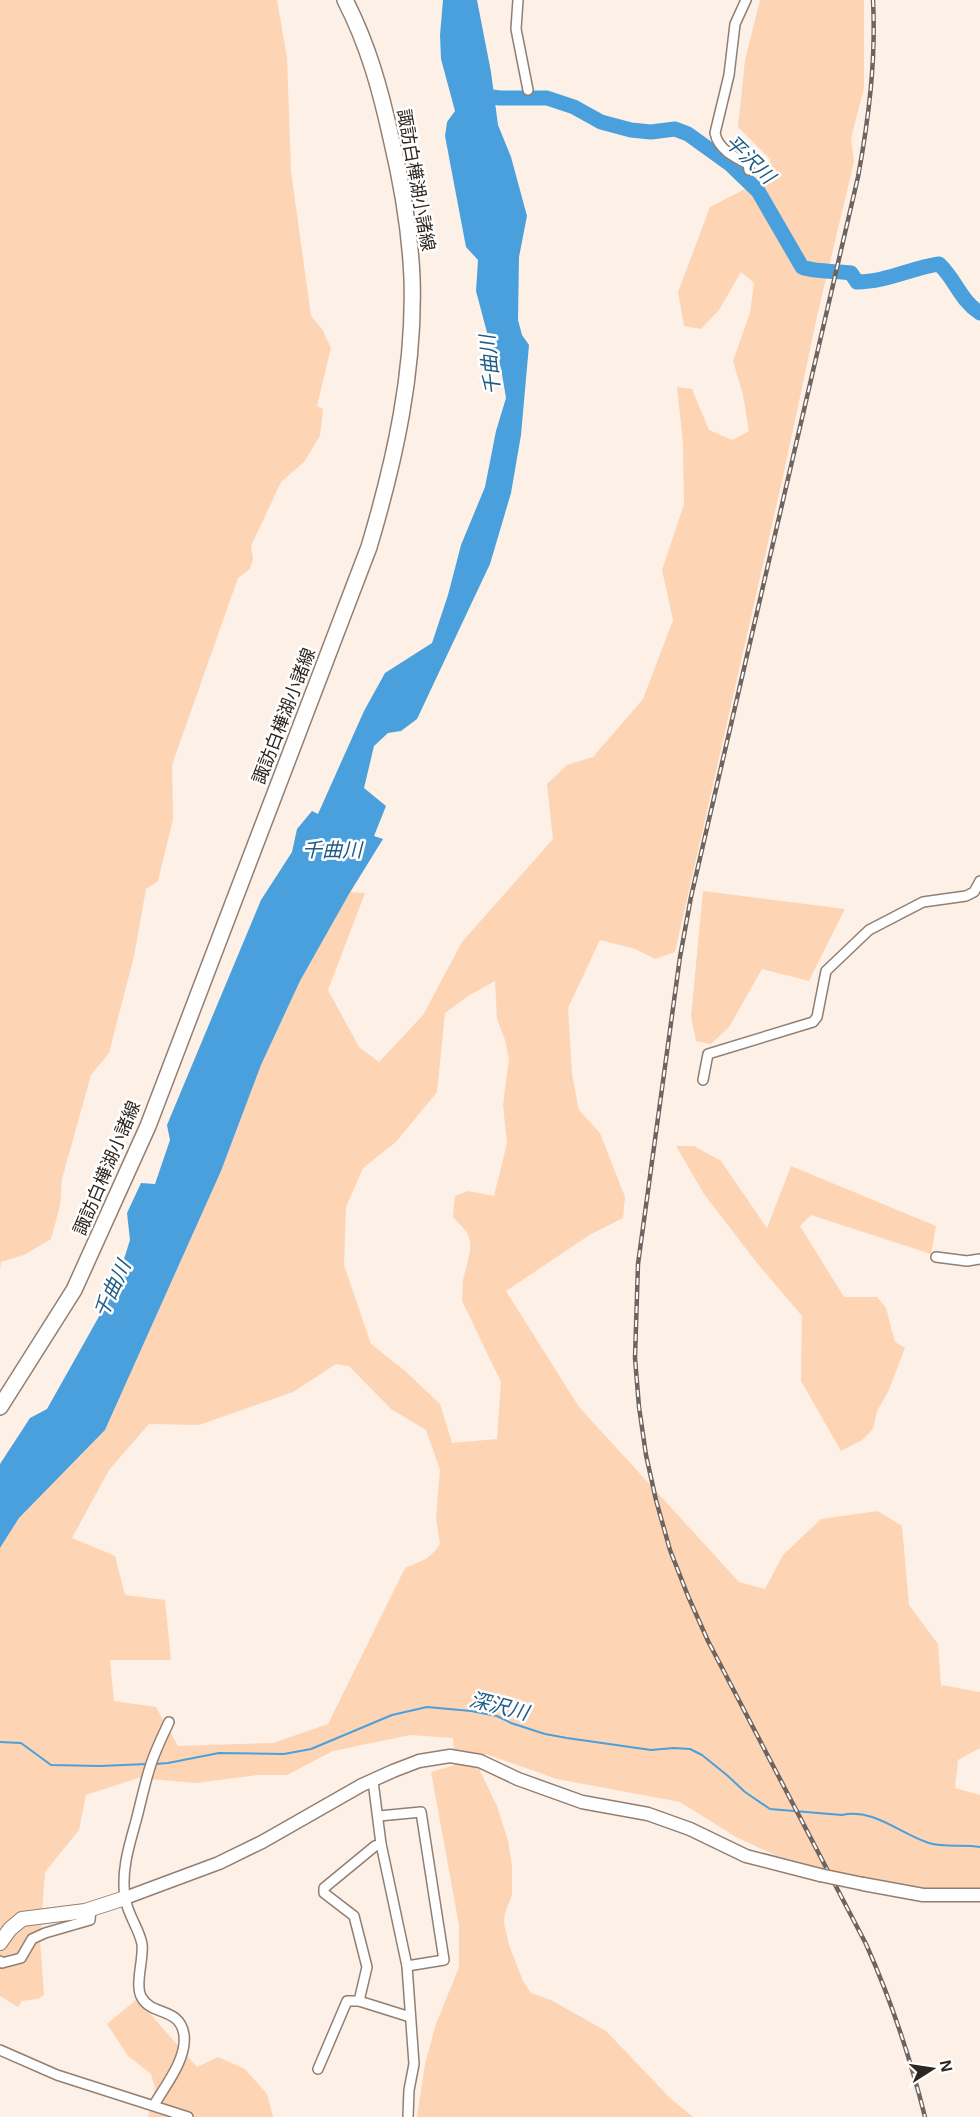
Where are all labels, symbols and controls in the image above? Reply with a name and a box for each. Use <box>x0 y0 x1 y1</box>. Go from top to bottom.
street label: 諏訪白樺湖小諸線 <box>394 107 438 253</box>
water label: 平沢川 <box>721 130 781 189</box>
water label: 千曲川 <box>476 332 504 396</box>
street label: 諏訪白樺湖小諸線 <box>249 645 319 787</box>
water label: 千曲川 <box>302 839 364 861</box>
street label: 諏訪白樺湖小諸線 <box>70 1098 144 1238</box>
water label: 千曲川 <box>89 1255 135 1321</box>
water label: 深沢川 <box>467 1688 533 1724</box>
north arrow <box>902 2039 962 2099</box>
text: N <box>937 2059 956 2073</box>

